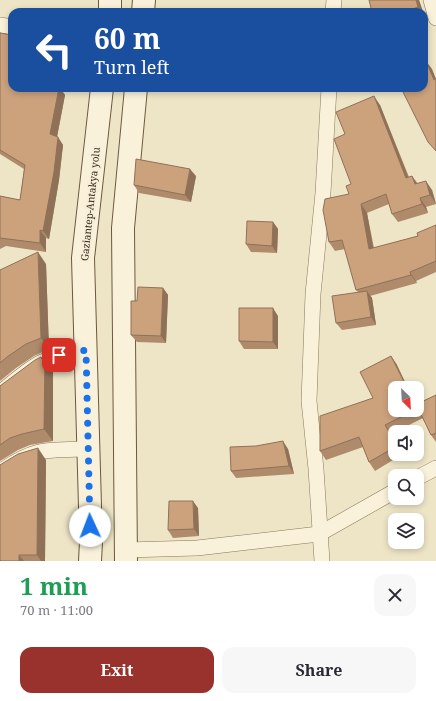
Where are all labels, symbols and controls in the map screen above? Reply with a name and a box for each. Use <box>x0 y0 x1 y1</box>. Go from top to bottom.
text: 60 m <box>94 19 161 57</box>
icon: left <box>28 24 80 76</box>
text: Turn left <box>94 55 169 79</box>
street label: Gaziantep-Antakya yolu <box>77 146 103 262</box>
pin <box>42 338 76 372</box>
icon: arrive <box>48 344 70 366</box>
north arrow <box>388 381 424 417</box>
map controls <box>388 381 424 549</box>
button: sound <box>388 425 424 461</box>
button: search <box>388 469 424 505</box>
position arrow <box>69 505 111 547</box>
button: layers <box>388 513 424 549</box>
text: 1 min <box>20 569 88 602</box>
button: close <box>374 574 416 616</box>
text: 70 m · 11:00 <box>20 601 93 619</box>
button: Exit <box>20 647 214 693</box>
button: Share <box>222 647 416 693</box>

